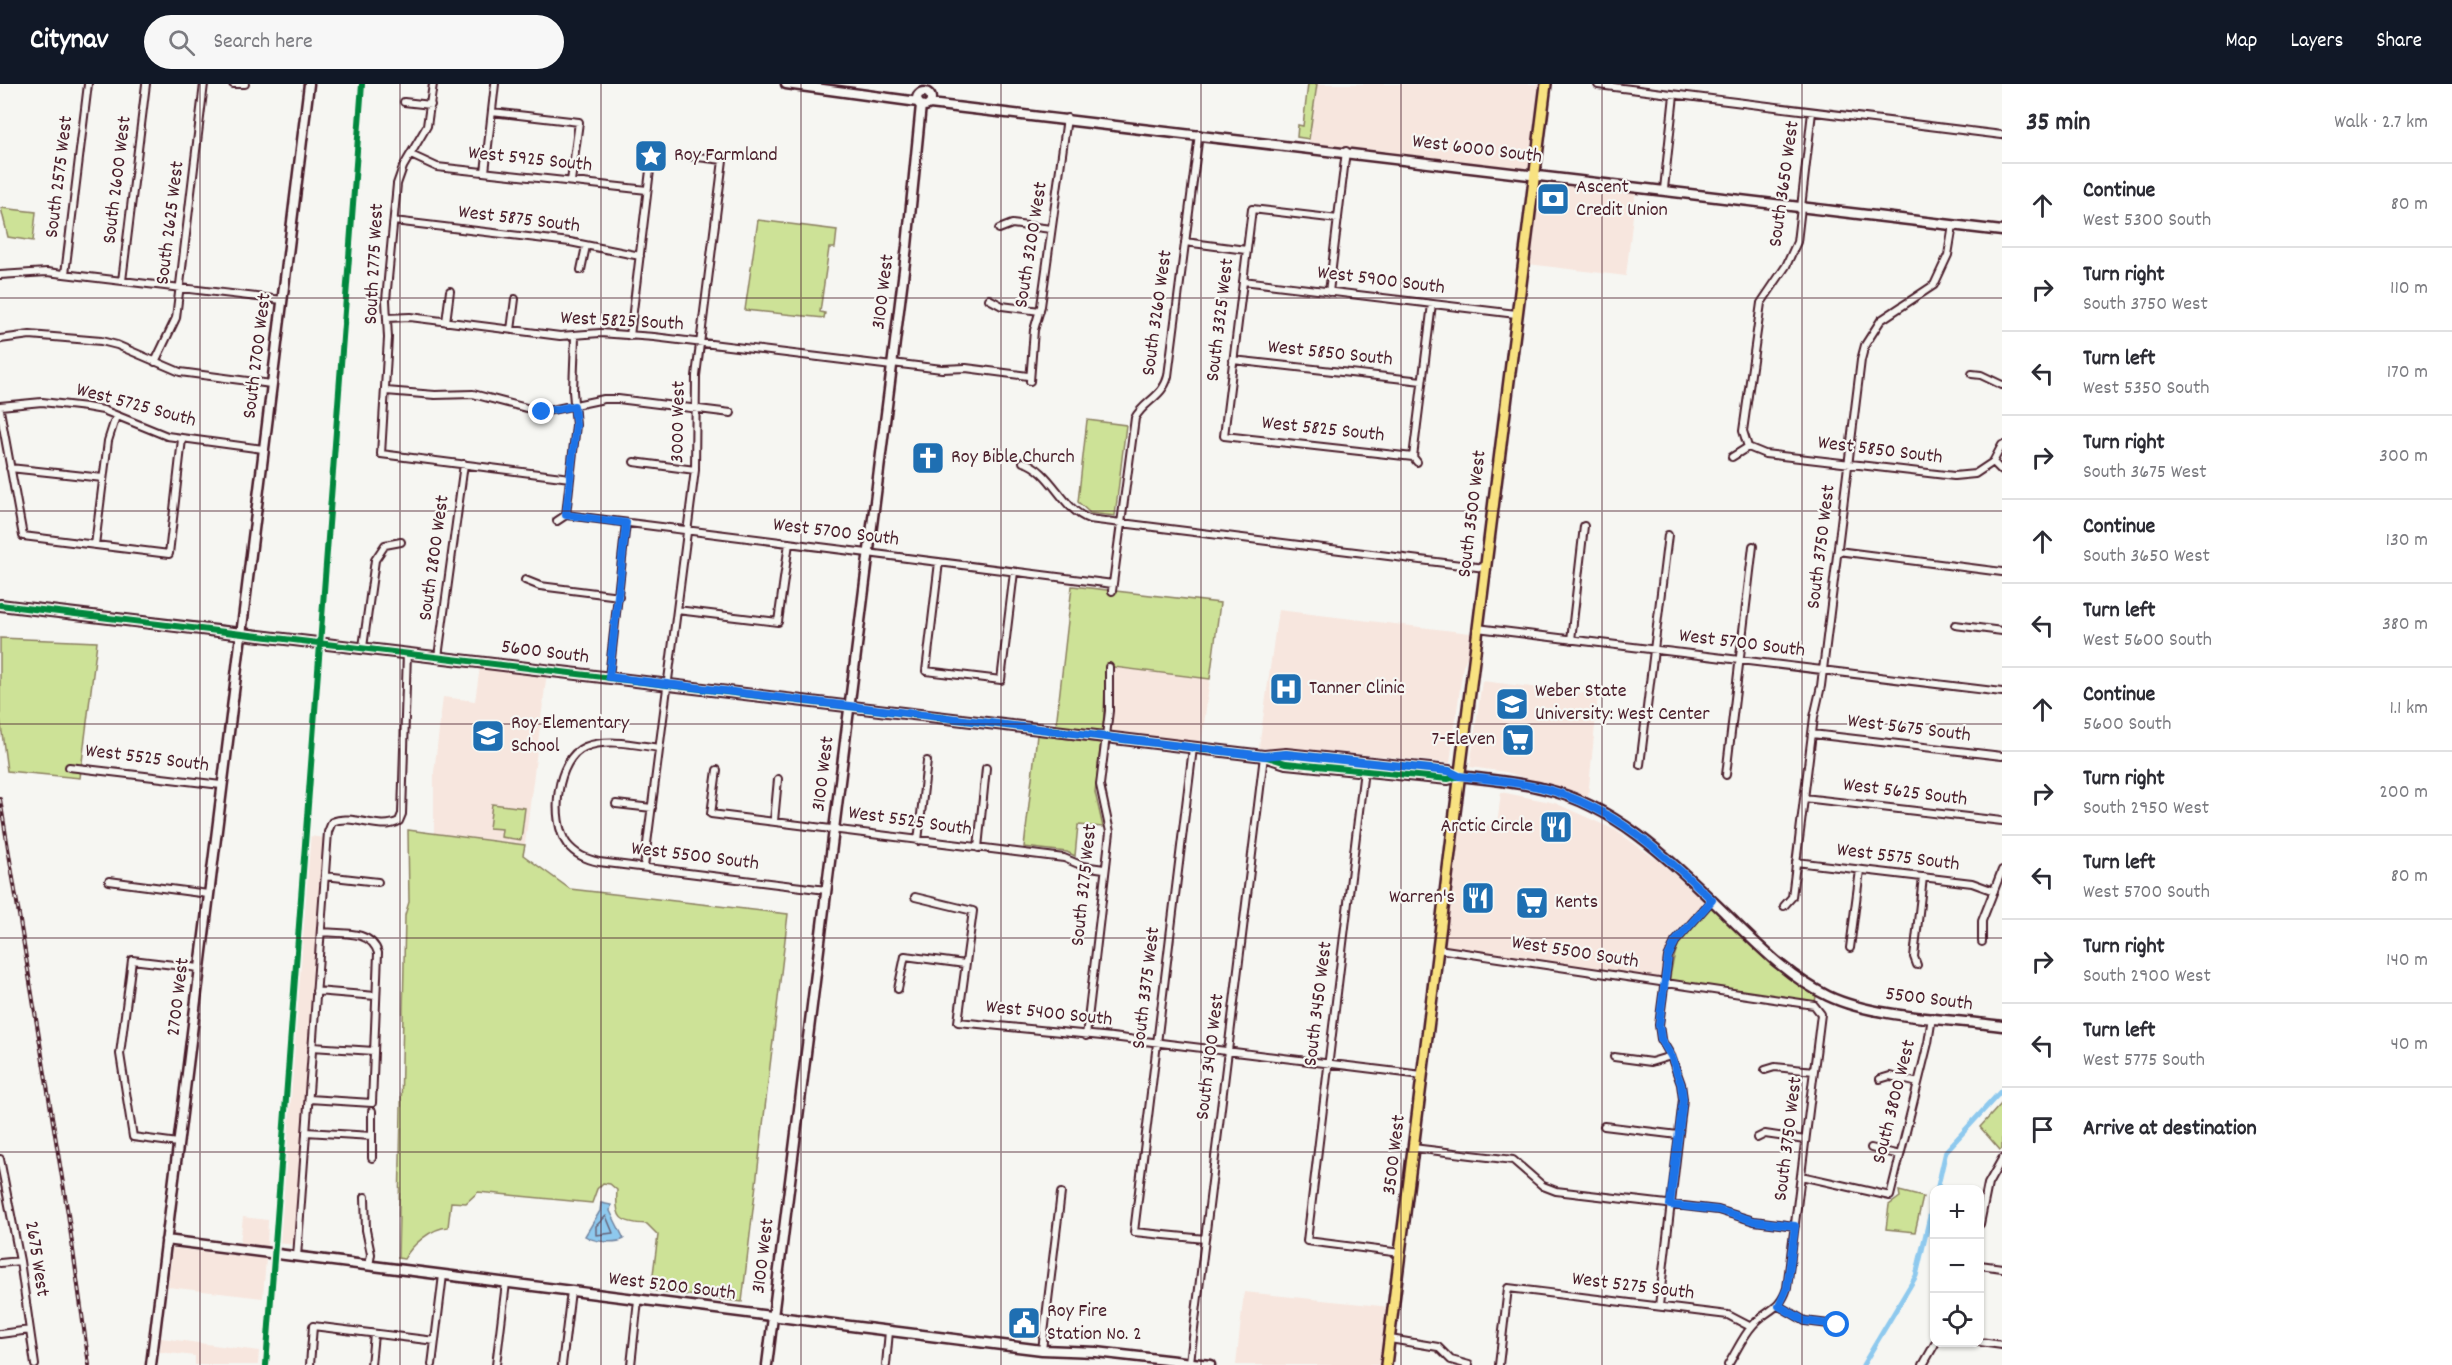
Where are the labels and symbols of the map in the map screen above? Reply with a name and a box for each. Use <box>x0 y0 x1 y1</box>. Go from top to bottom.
street label: South 2575 West <box>39 114 81 240</box>
street label: South 2600 West <box>96 115 140 245</box>
street label: South 3650 West <box>1762 119 1808 249</box>
street label: West 6000 South <box>1410 128 1544 172</box>
place icon: Roy Farmland <box>633 138 669 174</box>
street label: West 5925 South <box>467 140 593 180</box>
place label: Roy Farmland <box>674 142 778 170</box>
street label: South 2625 West <box>150 159 192 287</box>
place label: Ascent Credit Union <box>1576 174 1668 225</box>
street label: South 3200 West <box>1008 180 1056 310</box>
bank icon: Ascent Credit Union <box>1535 181 1571 217</box>
street label: West 5875 South <box>457 199 581 241</box>
street label: South 2775 West <box>358 203 392 325</box>
street label: South 3260 West <box>1135 248 1181 378</box>
street label: 3100 West <box>865 253 903 331</box>
street label: South 3325 West <box>1200 257 1242 383</box>
street label: West 5900 South <box>1316 259 1446 303</box>
street label: South 2700 West <box>236 292 280 420</box>
street label: West 5825 South <box>560 305 684 339</box>
street label: West 5850 South <box>1266 334 1394 374</box>
street label: West 5725 South <box>73 377 199 435</box>
street label: 3000 West <box>664 381 694 463</box>
route end <box>528 398 554 424</box>
street label: West 5825 South <box>1260 410 1386 450</box>
street label: West 5850 South <box>1816 429 1944 473</box>
church icon: Roy Bible Church <box>910 440 946 476</box>
place label: Roy Bible Church <box>951 444 1075 472</box>
street label: South 3500 West <box>1451 449 1495 579</box>
street label: South 3750 West <box>1800 483 1844 611</box>
street label: South 2800 West <box>412 493 458 623</box>
street label: West 5700 South <box>771 511 901 555</box>
street label: West 5700 South <box>1677 622 1807 666</box>
street label: 5600 South <box>499 634 591 672</box>
hospital icon: Tanner Clinic <box>1268 671 1304 707</box>
place label: Tanner Clinic <box>1309 675 1405 703</box>
place label: Weber State University: West Center <box>1535 678 1710 729</box>
school or university icon: Weber State University: West Center <box>1494 686 1530 722</box>
street label: West 5675 South <box>1846 708 1972 750</box>
place label: Roy Elementary School <box>511 710 630 761</box>
school or university icon: Roy Elementary School <box>470 718 506 754</box>
supermarket icon: 7-Eleven <box>1500 722 1536 758</box>
place label: 7-Eleven <box>1431 726 1495 754</box>
street label: 3100 West <box>805 735 843 813</box>
street label: West 5525 South <box>83 738 211 780</box>
street label: West 5625 South <box>1841 771 1969 815</box>
street label: West 5525 South <box>846 799 974 845</box>
restaurant icon: Arctic Circle <box>1538 809 1574 845</box>
place label: Arctic Circle <box>1440 813 1533 841</box>
street label: South 3275 West <box>1065 823 1105 947</box>
street label: West 5500 South <box>630 835 760 879</box>
street label: West 5575 South <box>1835 837 1961 879</box>
restaurant icon: Warren's <box>1460 880 1496 916</box>
place label: Warren's <box>1389 884 1455 912</box>
supermarket icon: Kents <box>1514 885 1550 921</box>
place label: Kents <box>1555 889 1598 917</box>
street label: South 3375 West <box>1126 925 1168 1051</box>
street label: West 5500 South <box>1509 929 1641 977</box>
street label: South 3450 West <box>1297 940 1341 1068</box>
street label: 2700 West <box>160 956 198 1038</box>
street label: 5500 South <box>1884 981 1974 1019</box>
street label: South 3400 West <box>1189 992 1233 1122</box>
street label: West 5400 South <box>984 993 1114 1035</box>
street label: South 3800 West <box>1866 1037 1924 1167</box>
street label: South 3750 West <box>1767 1075 1811 1203</box>
street label: 3500 West <box>1376 1113 1414 1197</box>
street label: 3100 West <box>745 1217 783 1295</box>
street label: 2675 West <box>16 1219 56 1299</box>
street label: West 5200 South <box>607 1265 737 1309</box>
street label: West 5275 South <box>1570 1266 1696 1308</box>
place label: Roy Fire Station No. 2 <box>1047 1298 1142 1349</box>
public building icon: Roy Fire Station No. 2 <box>1006 1305 1042 1341</box>
route start <box>1823 1311 1849 1337</box>

